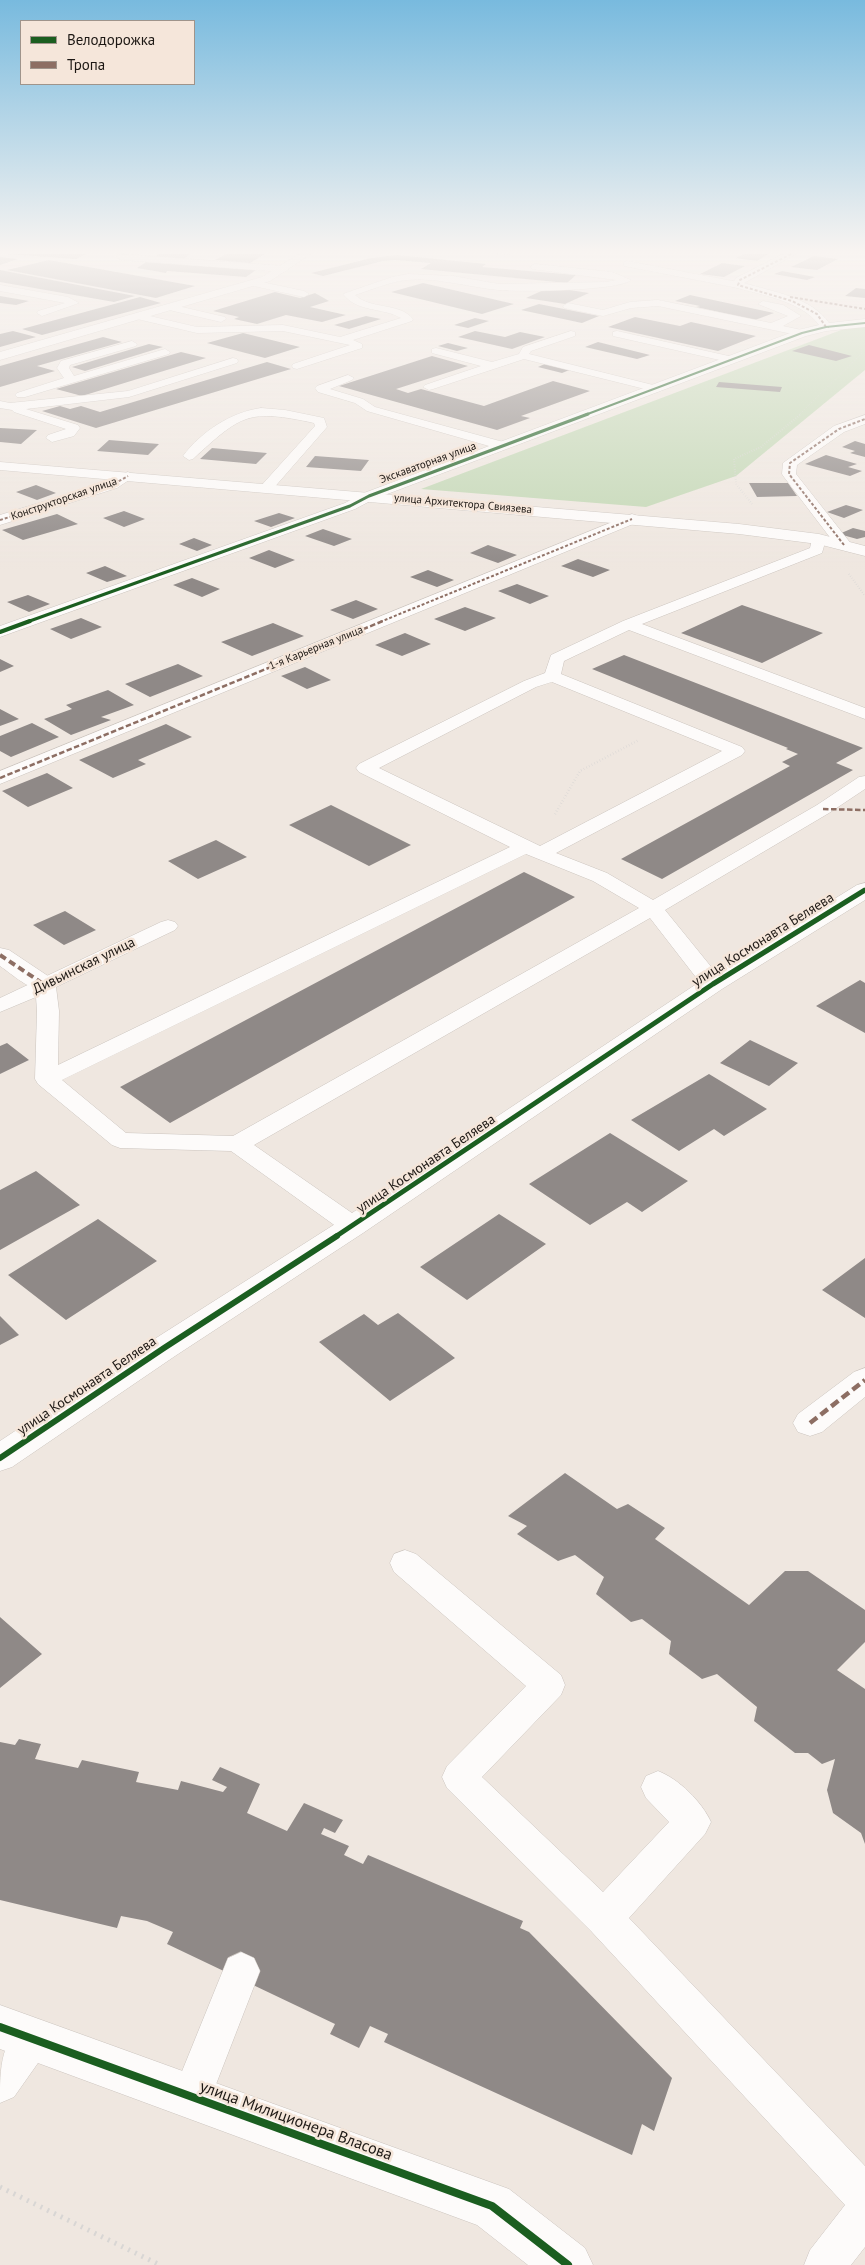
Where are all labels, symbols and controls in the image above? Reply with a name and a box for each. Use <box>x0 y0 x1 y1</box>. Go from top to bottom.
legend <box>20 20 195 85</box>
text: Велодорожка <box>67 30 155 49</box>
text: Тропа <box>67 55 105 74</box>
street label: Экскаваторная улица <box>378 439 478 487</box>
street label: Конструкторская улица <box>9 475 119 523</box>
street label: улица Архитектора Свиязева <box>393 491 533 517</box>
street label: 1-я Карьерная улица <box>267 623 365 673</box>
street label: улица Космонавта Беляева <box>689 889 837 991</box>
street label: Дивьинская улица <box>30 934 138 998</box>
street label: улица Космонавта Беляева <box>353 1111 499 1217</box>
street label: улица Космонавта Беляева <box>14 1333 160 1439</box>
street label: улица Милиционера Власова <box>197 2077 395 2165</box>

